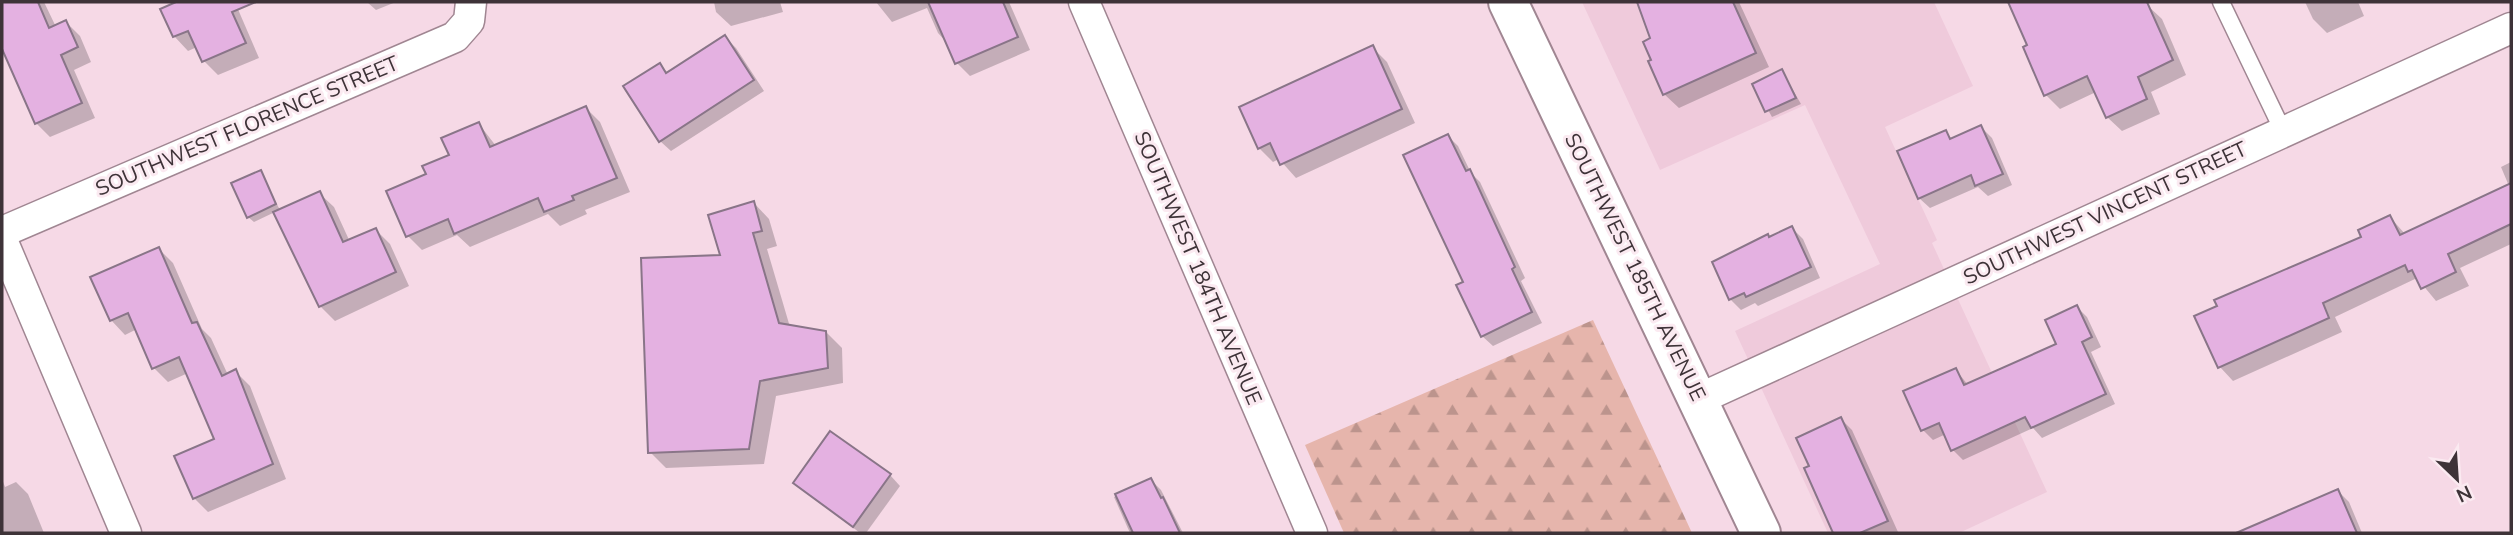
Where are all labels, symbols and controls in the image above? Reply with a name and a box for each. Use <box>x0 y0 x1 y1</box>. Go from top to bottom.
street label: SOUTHWEST FLORENCE STREET <box>91 49 403 203</box>
street label: SOUTHWEST 184TH AVENUE <box>1128 127 1268 409</box>
street label: SOUTHWEST 185TH AVENUE <box>1558 129 1712 405</box>
street label: SOUTHWEST VINCENT STREET <box>1959 135 2252 291</box>
north arrow <box>2422 444 2492 514</box>
text: N <box>2452 479 2476 508</box>

